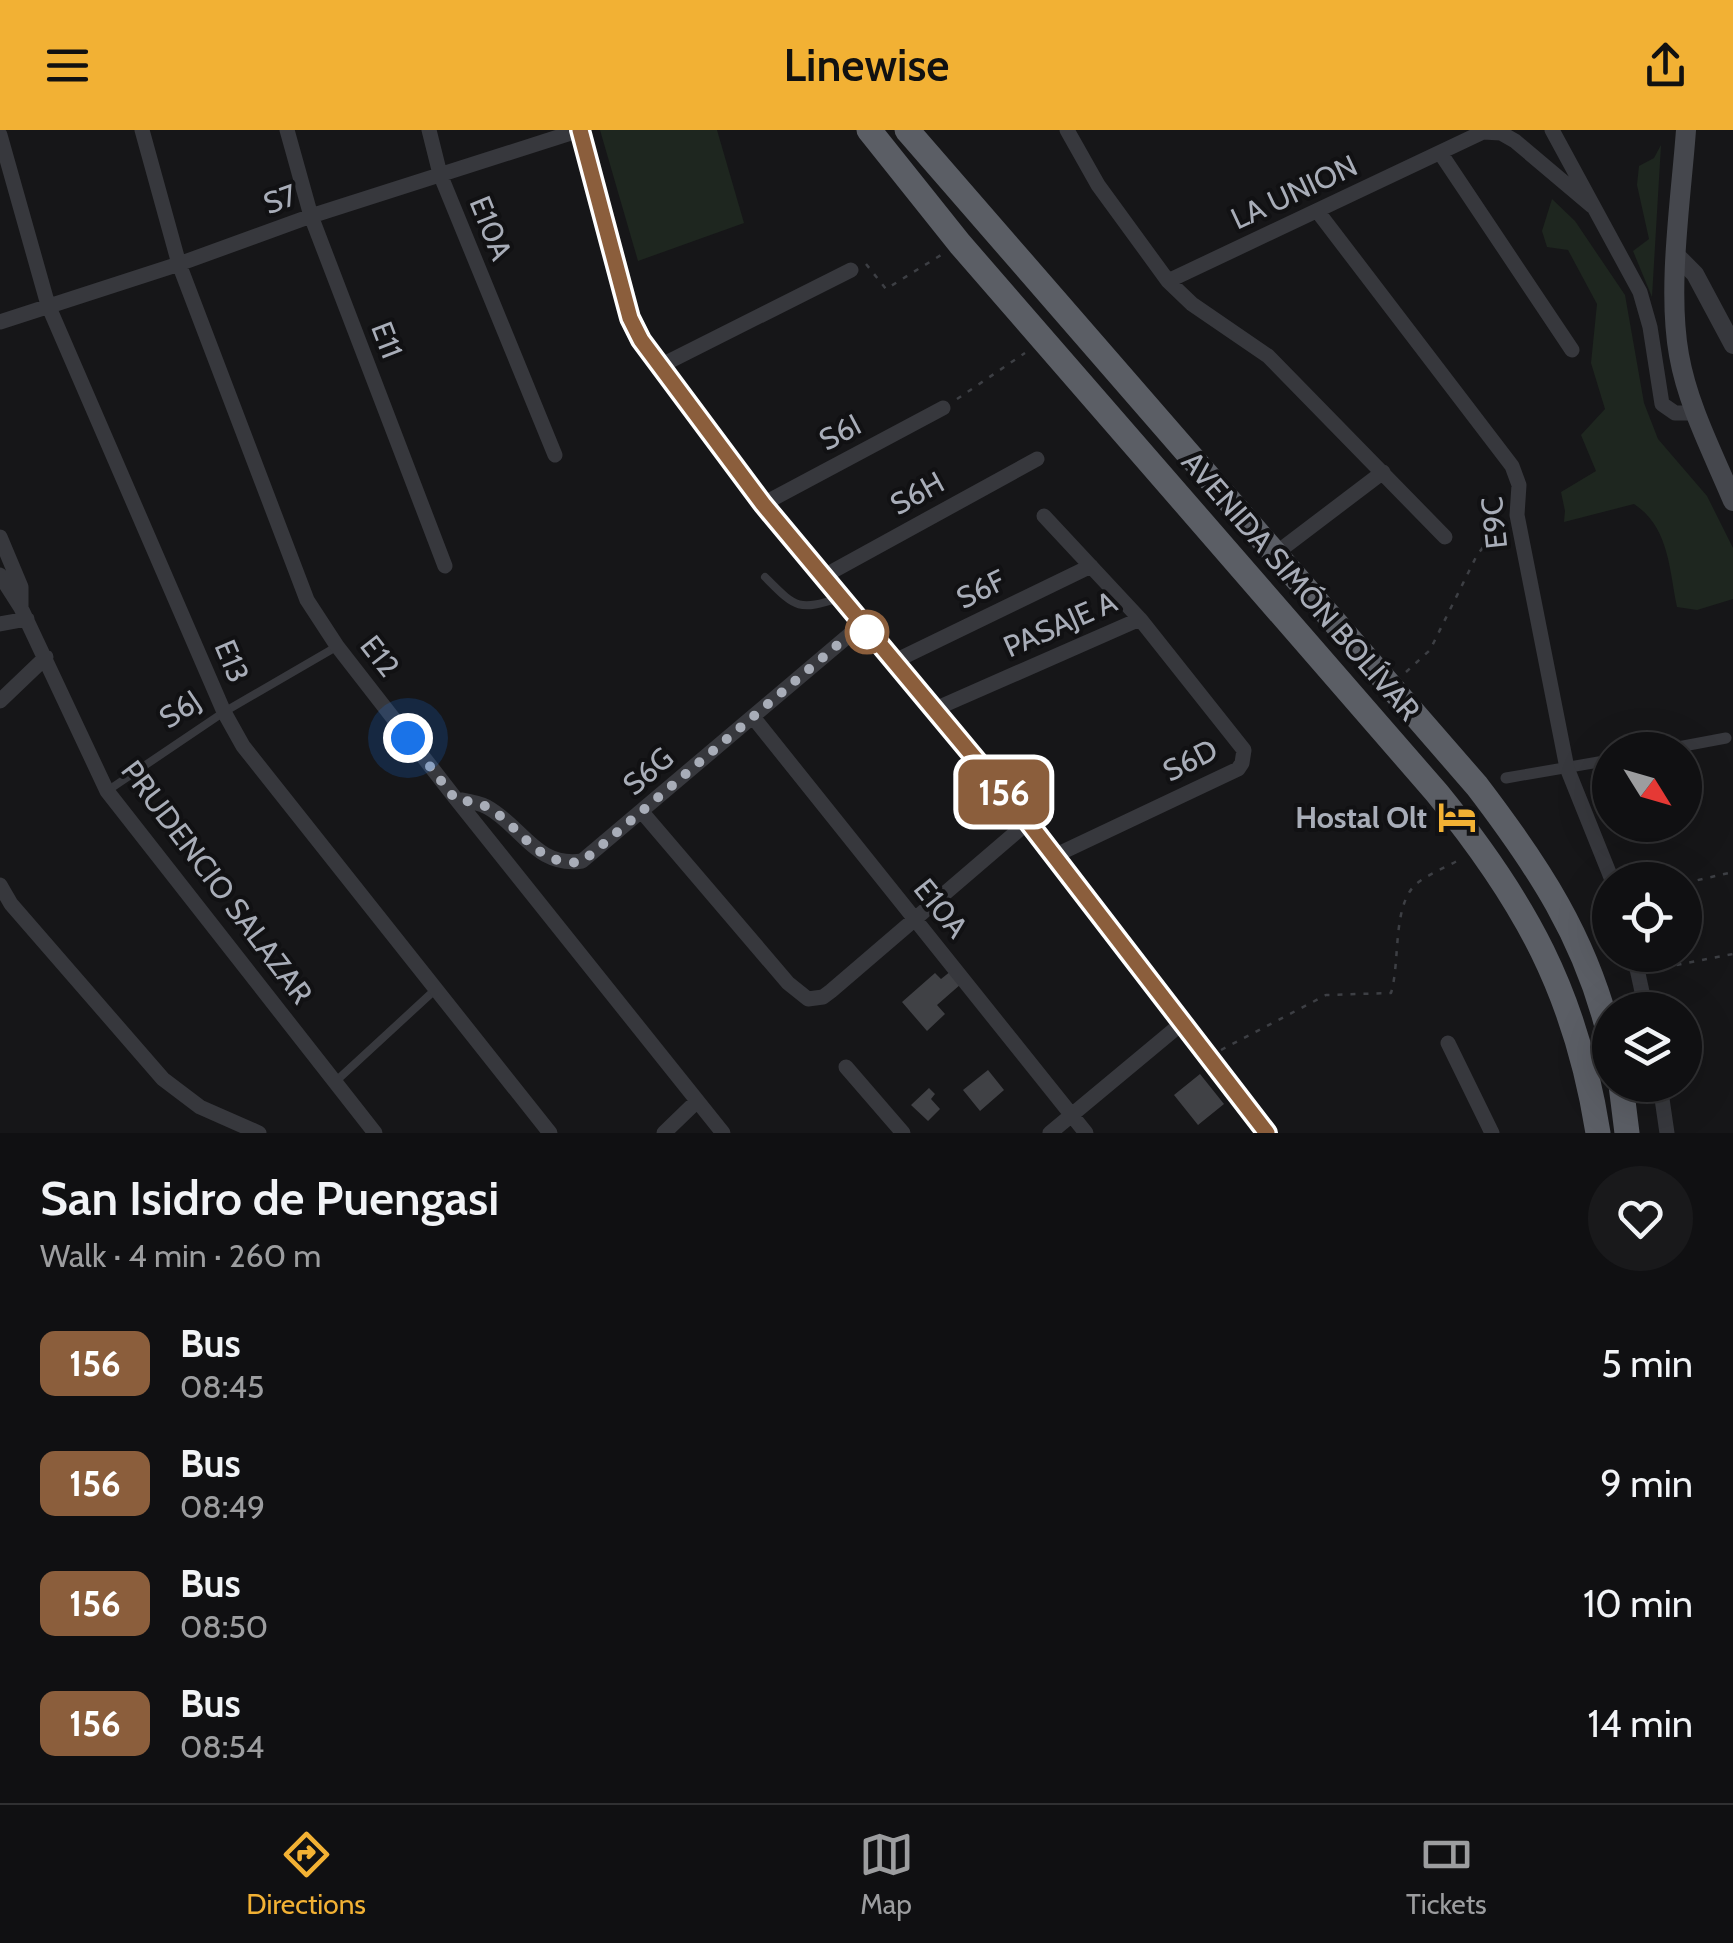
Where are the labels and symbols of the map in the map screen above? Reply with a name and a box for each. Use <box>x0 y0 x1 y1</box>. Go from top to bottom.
street label: LA UNION <box>1225 147 1363 237</box>
street label: S7 <box>258 176 302 222</box>
street label: E10A <box>462 191 521 266</box>
street label: E11 <box>363 316 411 364</box>
street label: S6I <box>813 406 867 458</box>
street label: AVENIDA SIMÓN BOLÍVAR <box>1174 444 1428 728</box>
street label: S6H <box>884 463 950 523</box>
street label: E9C <box>1473 495 1515 551</box>
street label: S6F <box>950 561 1012 617</box>
street label: PASAJE A <box>998 582 1123 665</box>
unlabelled marker <box>846 611 888 653</box>
street label: E12 <box>352 628 408 684</box>
street label: E13 <box>207 634 257 688</box>
street label: S6J <box>152 682 208 736</box>
your location <box>383 713 433 763</box>
street label: S6D <box>1156 731 1224 789</box>
north arrow <box>1592 732 1702 842</box>
street label: S6G <box>615 739 681 803</box>
street label: PRUDENCIO SALAZAR <box>113 753 321 1011</box>
line badge: 156 <box>946 760 1062 824</box>
hotel icon: Hostal Olt <box>1436 796 1478 838</box>
place label: Hostal Olt <box>1295 799 1427 836</box>
street label: E10A <box>906 871 976 946</box>

